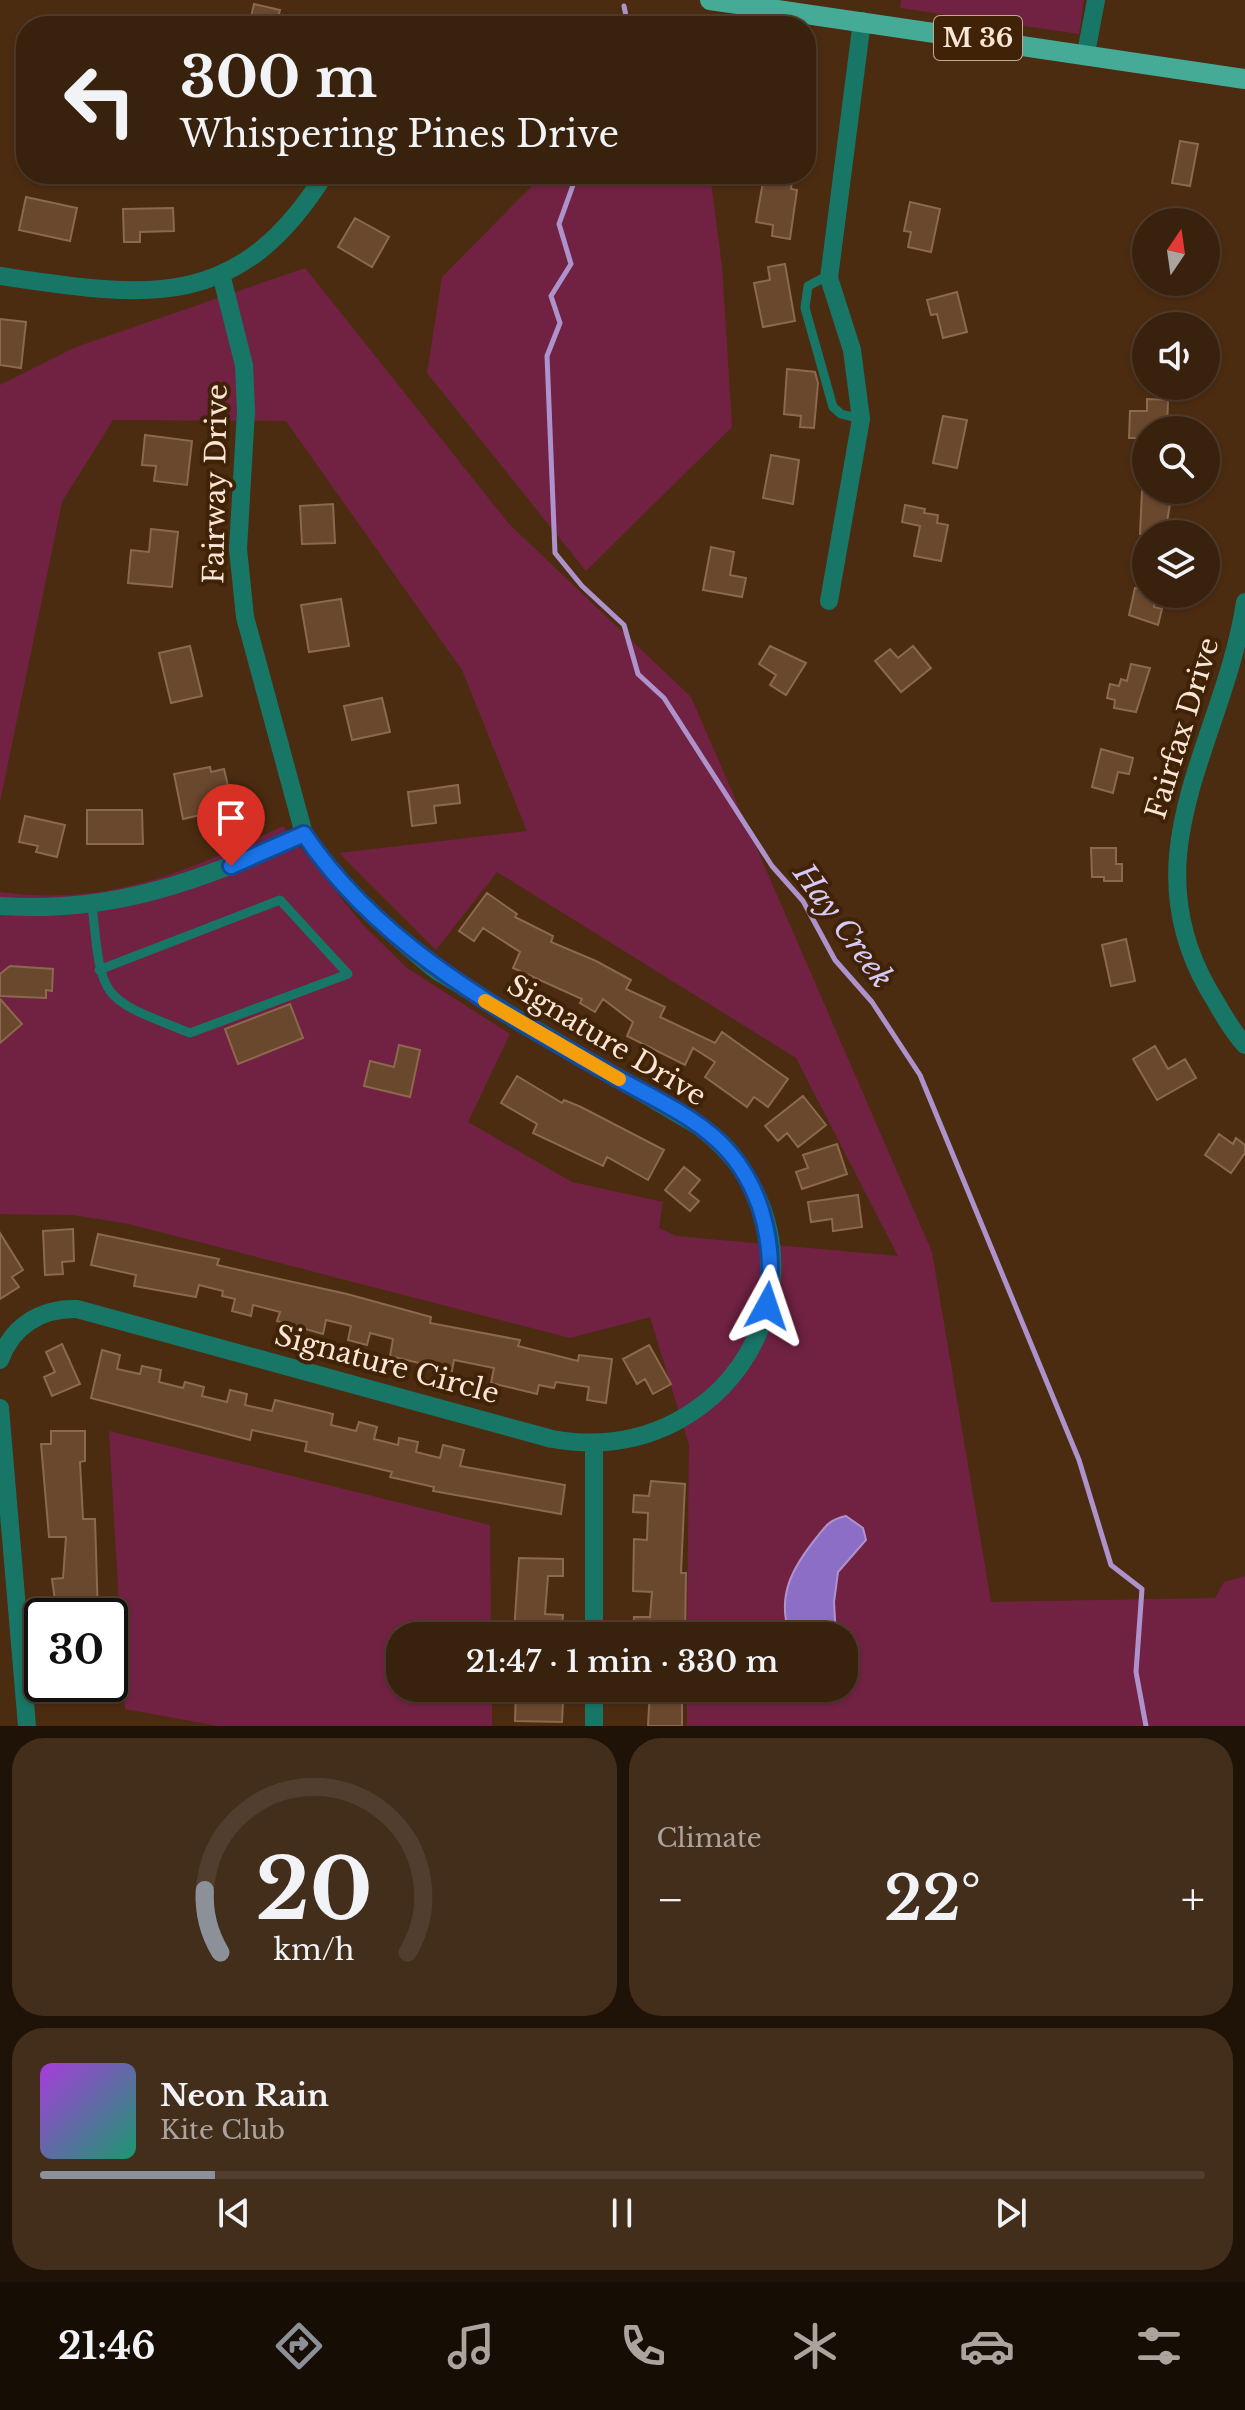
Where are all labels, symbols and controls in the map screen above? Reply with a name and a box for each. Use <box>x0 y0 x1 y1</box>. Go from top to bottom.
road number: M 36 <box>934 16 1022 60</box>
text: 300 m <box>180 43 377 112</box>
icon: left <box>48 48 152 152</box>
text: Whispering Pines Drive <box>180 112 619 157</box>
north arrow <box>1132 208 1220 296</box>
map controls <box>1132 208 1220 608</box>
button: sound <box>1132 312 1220 400</box>
street label: Fairway Drive <box>196 384 235 584</box>
button: search <box>1132 416 1220 504</box>
button: layers <box>1132 520 1220 608</box>
street label: Fairfax Drive <box>1138 633 1227 823</box>
pin <box>197 784 265 866</box>
icon: arrive <box>209 796 253 840</box>
water label: Hay Creek <box>785 855 901 995</box>
street label: Signature Drive <box>501 967 712 1114</box>
position arrow <box>725 1264 809 1348</box>
street label: Signature Circle <box>271 1318 503 1411</box>
speed limit sign: 30 <box>24 1598 128 1702</box>
text: 21:47 · 1 min · 330 m <box>466 1643 778 1680</box>
text: Climate <box>657 1822 762 1854</box>
text: 20 <box>256 1838 373 1941</box>
text: 22° <box>884 1862 981 1936</box>
text: − <box>657 1872 684 1927</box>
text: + <box>1181 1872 1205 1927</box>
text: km/h <box>274 1932 355 1968</box>
text: Neon Rain <box>160 2077 329 2114</box>
text: Kite Club <box>160 2114 285 2146</box>
icon: previous <box>212 2191 256 2235</box>
icon: pause <box>600 2191 644 2235</box>
icon: next <box>989 2191 1033 2235</box>
icon: directions <box>271 2318 327 2374</box>
icon: music <box>443 2318 499 2374</box>
icon: phone <box>615 2318 671 2374</box>
icon: climate <box>787 2318 843 2374</box>
icon: car <box>959 2318 1015 2374</box>
icon: filters <box>1131 2318 1187 2374</box>
text: 21:46 <box>58 2324 155 2369</box>

